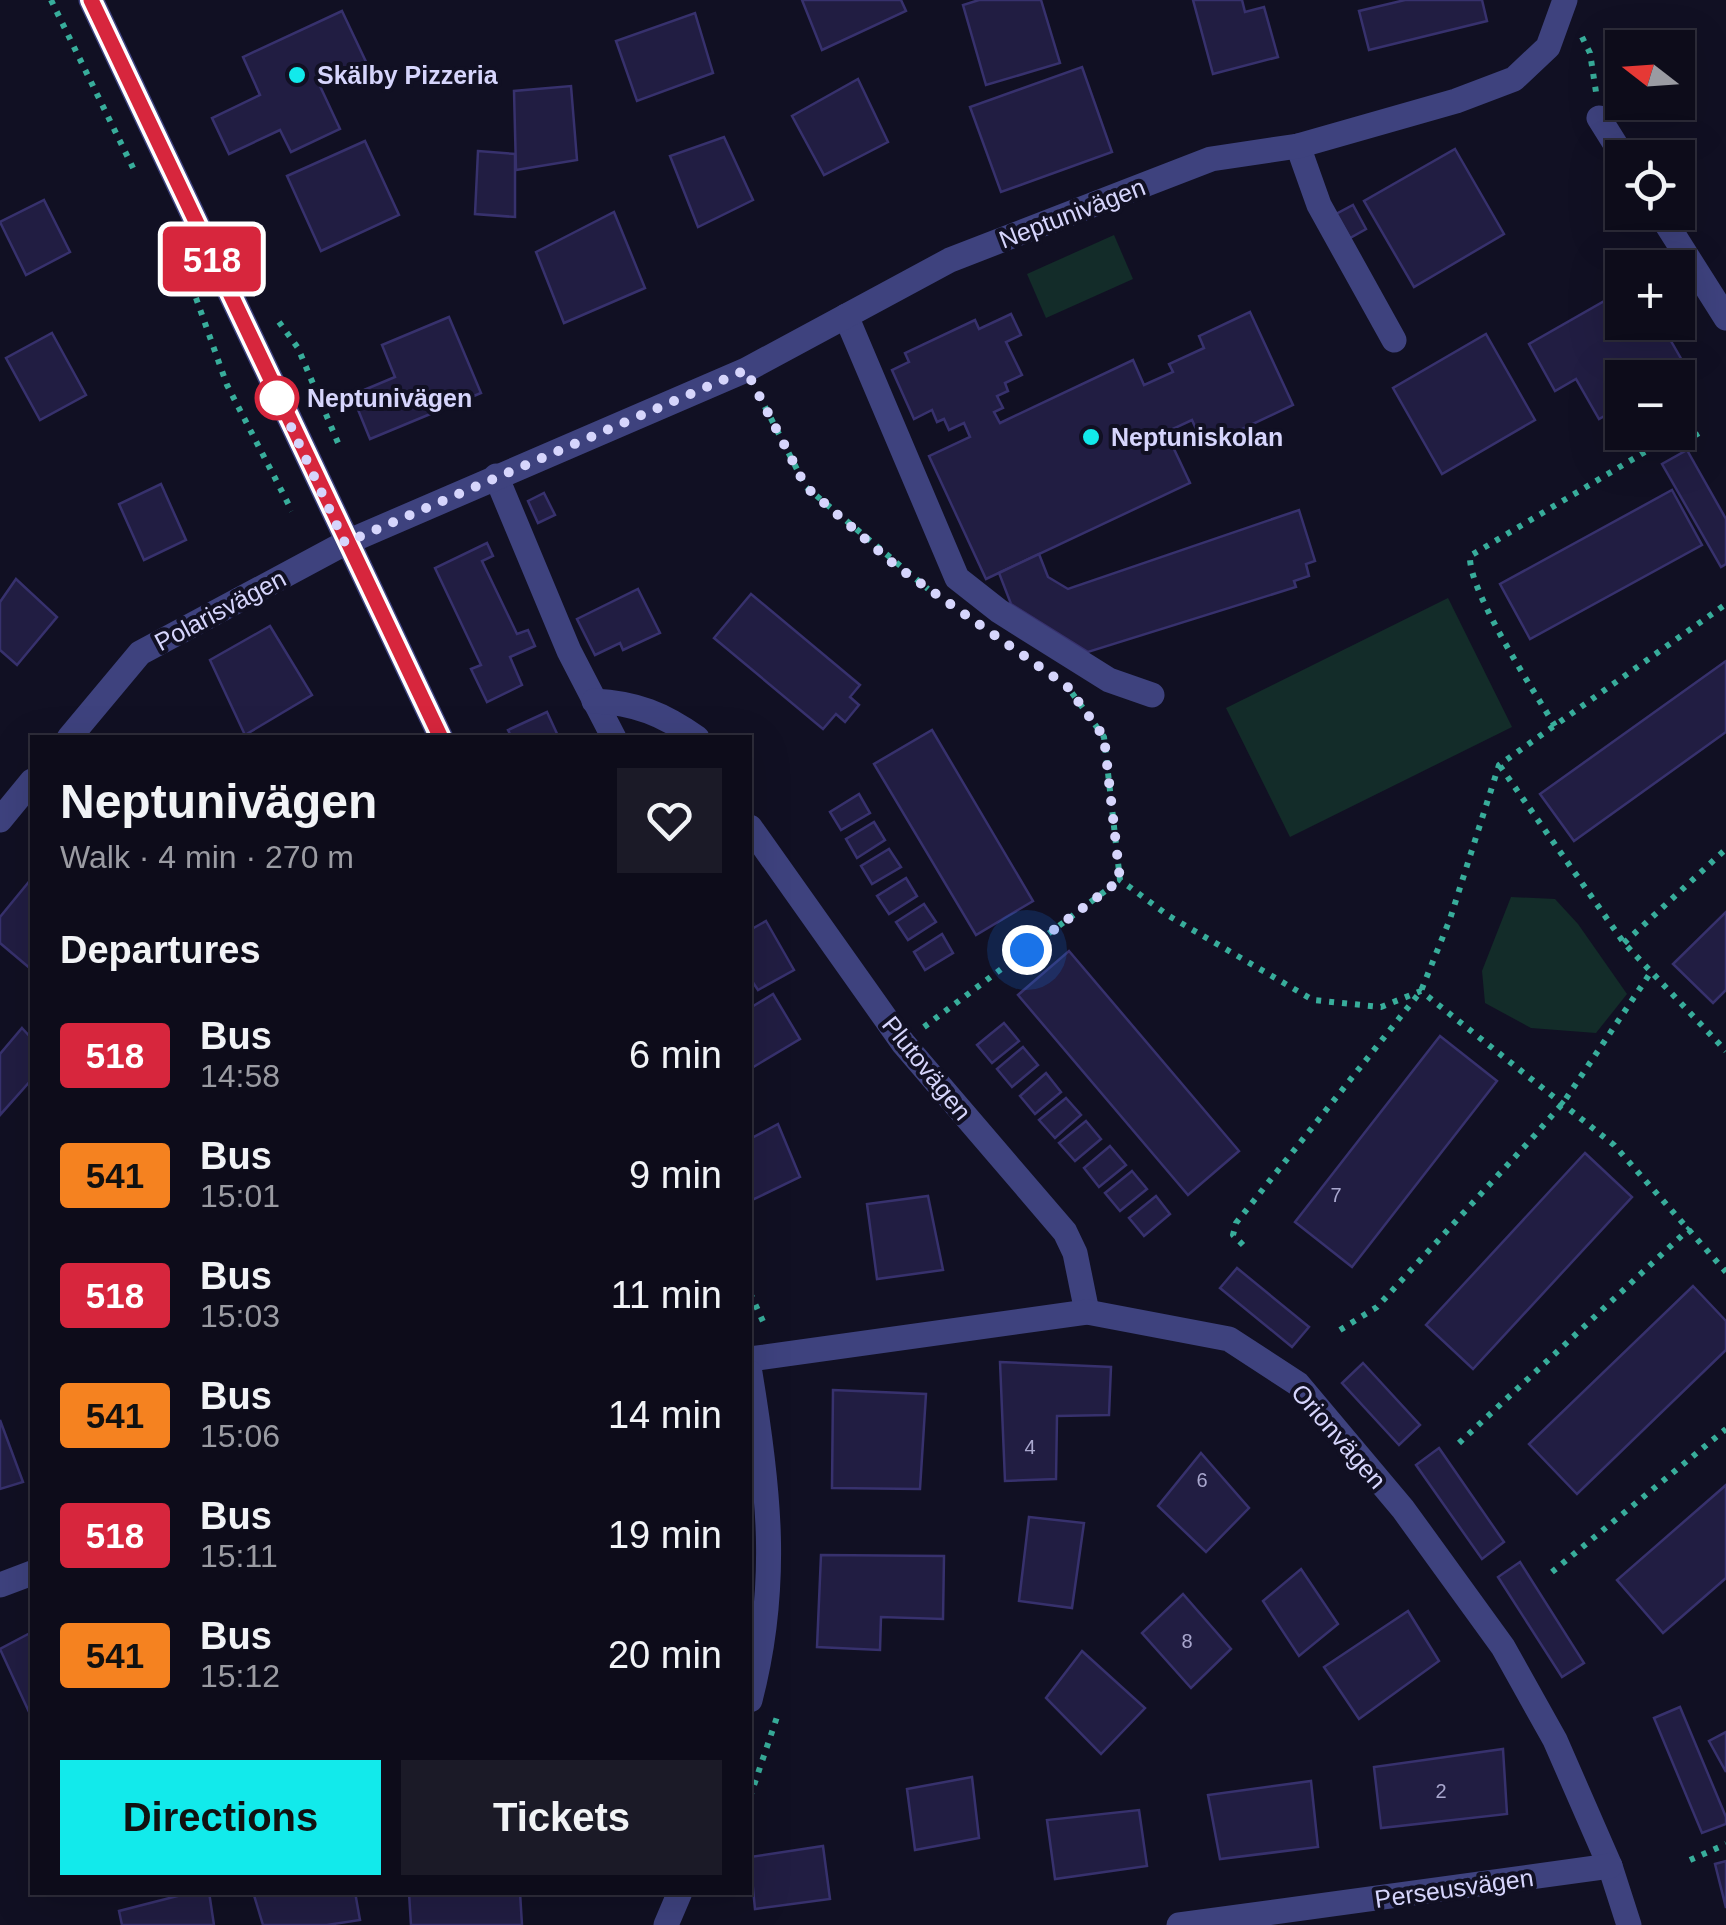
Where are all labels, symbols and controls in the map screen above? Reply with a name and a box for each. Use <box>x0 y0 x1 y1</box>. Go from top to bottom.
north arrow <box>1605 30 1695 120</box>
map controls <box>1605 30 1695 450</box>
place label: Skälby Pizzeria <box>317 61 499 89</box>
marker: Skälby Pizzeria <box>286 64 308 86</box>
button: locate <box>1605 140 1695 230</box>
street label: Neptunivägen <box>995 172 1149 254</box>
line badge: 518 <box>154 226 270 292</box>
text: 518 <box>183 240 241 279</box>
button: + <box>1605 250 1695 340</box>
button: − <box>1605 360 1695 450</box>
marker: Neptunivägen <box>256 377 298 419</box>
place label: Neptunivägen <box>307 384 472 412</box>
place label: Neptuniskolan <box>1111 423 1283 451</box>
marker: Neptuniskolan <box>1080 426 1102 448</box>
street label: Polarisvägen <box>150 564 290 656</box>
button: heart <box>617 768 722 873</box>
text: Neptunivägen <box>60 775 377 828</box>
text: Walk · 4 min · 270 m <box>60 839 354 875</box>
your location <box>1002 925 1052 975</box>
text: Departures <box>60 929 261 971</box>
street label: Plutovägen <box>877 1011 977 1125</box>
text: Bus <box>200 1015 272 1057</box>
text: 6 min <box>629 1034 722 1076</box>
text: 518 <box>86 1036 144 1075</box>
text: 14:58 <box>200 1058 280 1094</box>
text: Bus <box>200 1135 272 1177</box>
text: 9 min <box>629 1154 722 1196</box>
text: 541 <box>86 1156 144 1195</box>
text: 15:01 <box>200 1178 280 1214</box>
house number: 7 <box>1330 1184 1342 1206</box>
text: Bus <box>200 1255 272 1297</box>
text: 11 min <box>611 1274 722 1316</box>
text: 518 <box>86 1276 144 1315</box>
text: 15:03 <box>200 1298 280 1334</box>
text: Bus <box>200 1375 272 1417</box>
street label: Orionvägen <box>1286 1378 1392 1494</box>
text: 14 min <box>608 1394 722 1436</box>
text: 541 <box>86 1396 144 1435</box>
text: 15:06 <box>200 1418 280 1454</box>
house number: 4 <box>1024 1436 1036 1458</box>
house number: 6 <box>1196 1469 1208 1491</box>
text: Bus <box>200 1495 272 1537</box>
text: 19 min <box>608 1514 722 1556</box>
text: 518 <box>86 1516 144 1555</box>
text: 15:11 <box>200 1538 278 1574</box>
text: Bus <box>200 1615 272 1657</box>
house number: 8 <box>1181 1630 1193 1652</box>
text: 20 min <box>608 1634 722 1676</box>
text: 541 <box>86 1636 144 1675</box>
text: 15:12 <box>200 1658 280 1694</box>
button: Directions <box>60 1760 381 1875</box>
button: Tickets <box>401 1760 722 1875</box>
house number: 2 <box>1435 1780 1447 1802</box>
street label: Perseusvägen <box>1373 1863 1535 1913</box>

